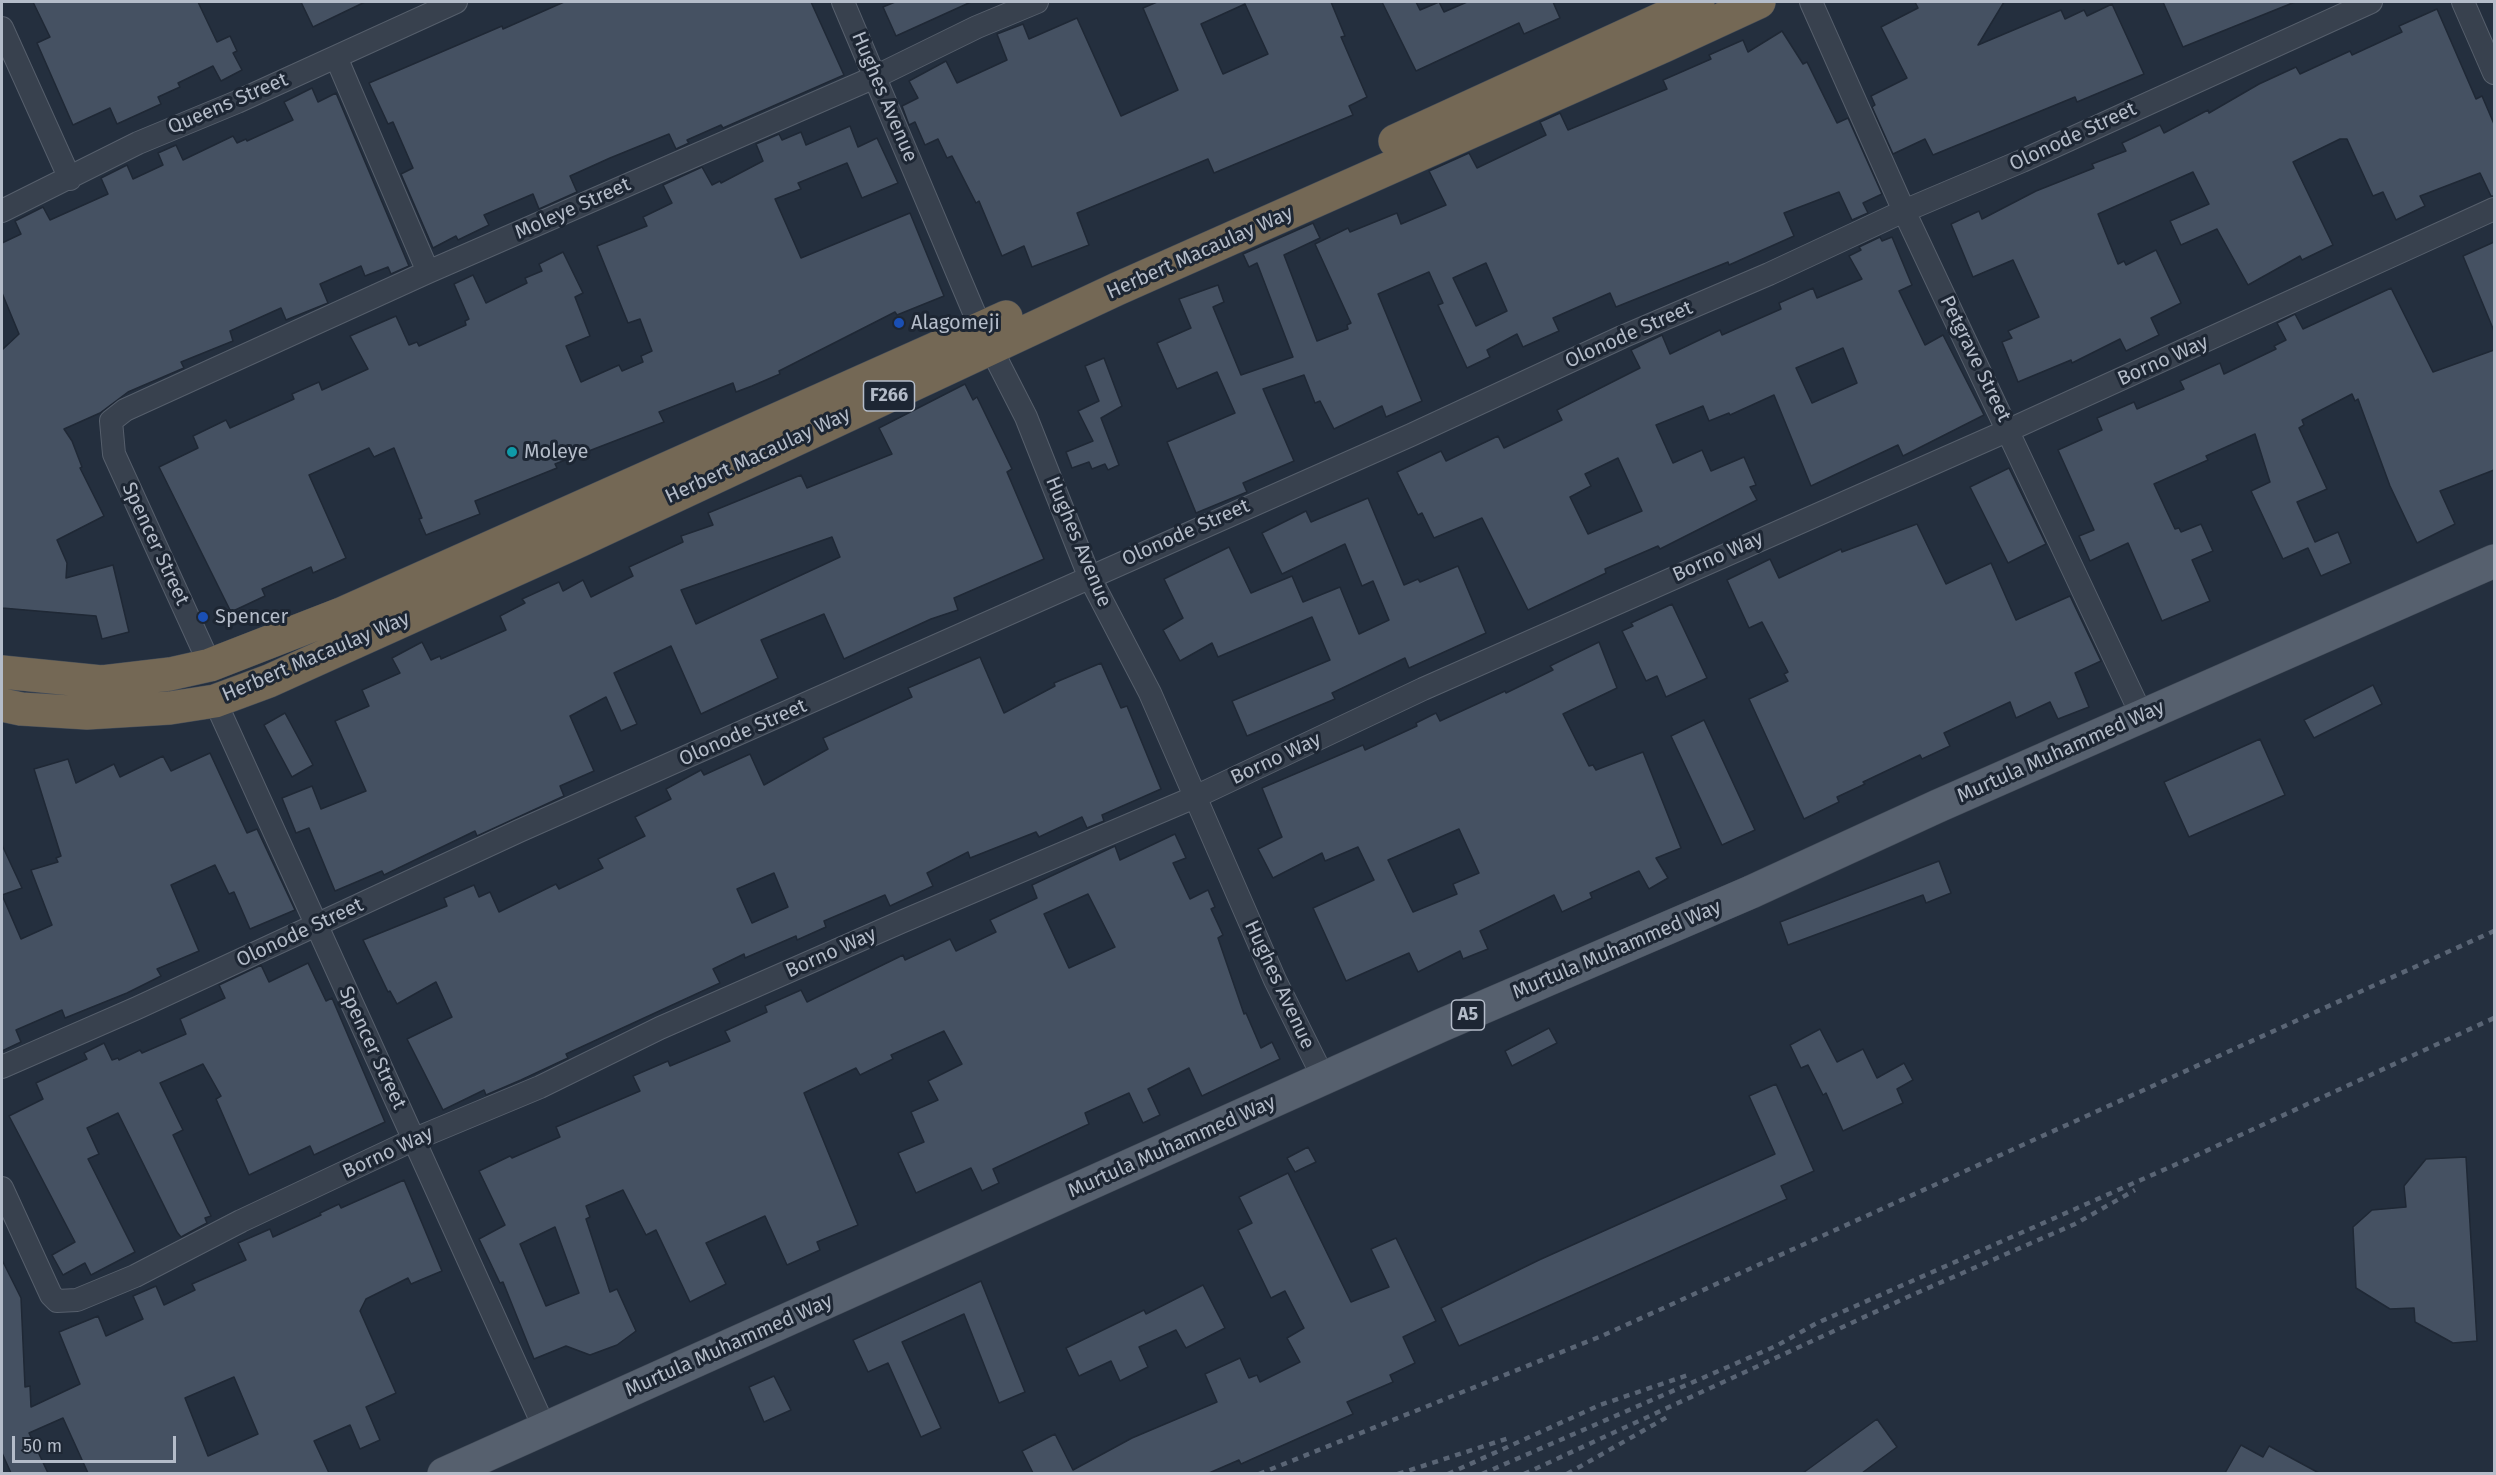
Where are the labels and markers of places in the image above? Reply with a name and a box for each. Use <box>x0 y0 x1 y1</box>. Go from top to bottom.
place label: Alagomeji <box>911 311 1000 335</box>
marker: Alagomeji <box>892 316 906 330</box>
place label: Moleye <box>524 440 588 464</box>
marker: Moleye <box>505 445 519 459</box>
place label: Spencer <box>215 605 288 629</box>
marker: Spencer <box>196 610 210 624</box>

